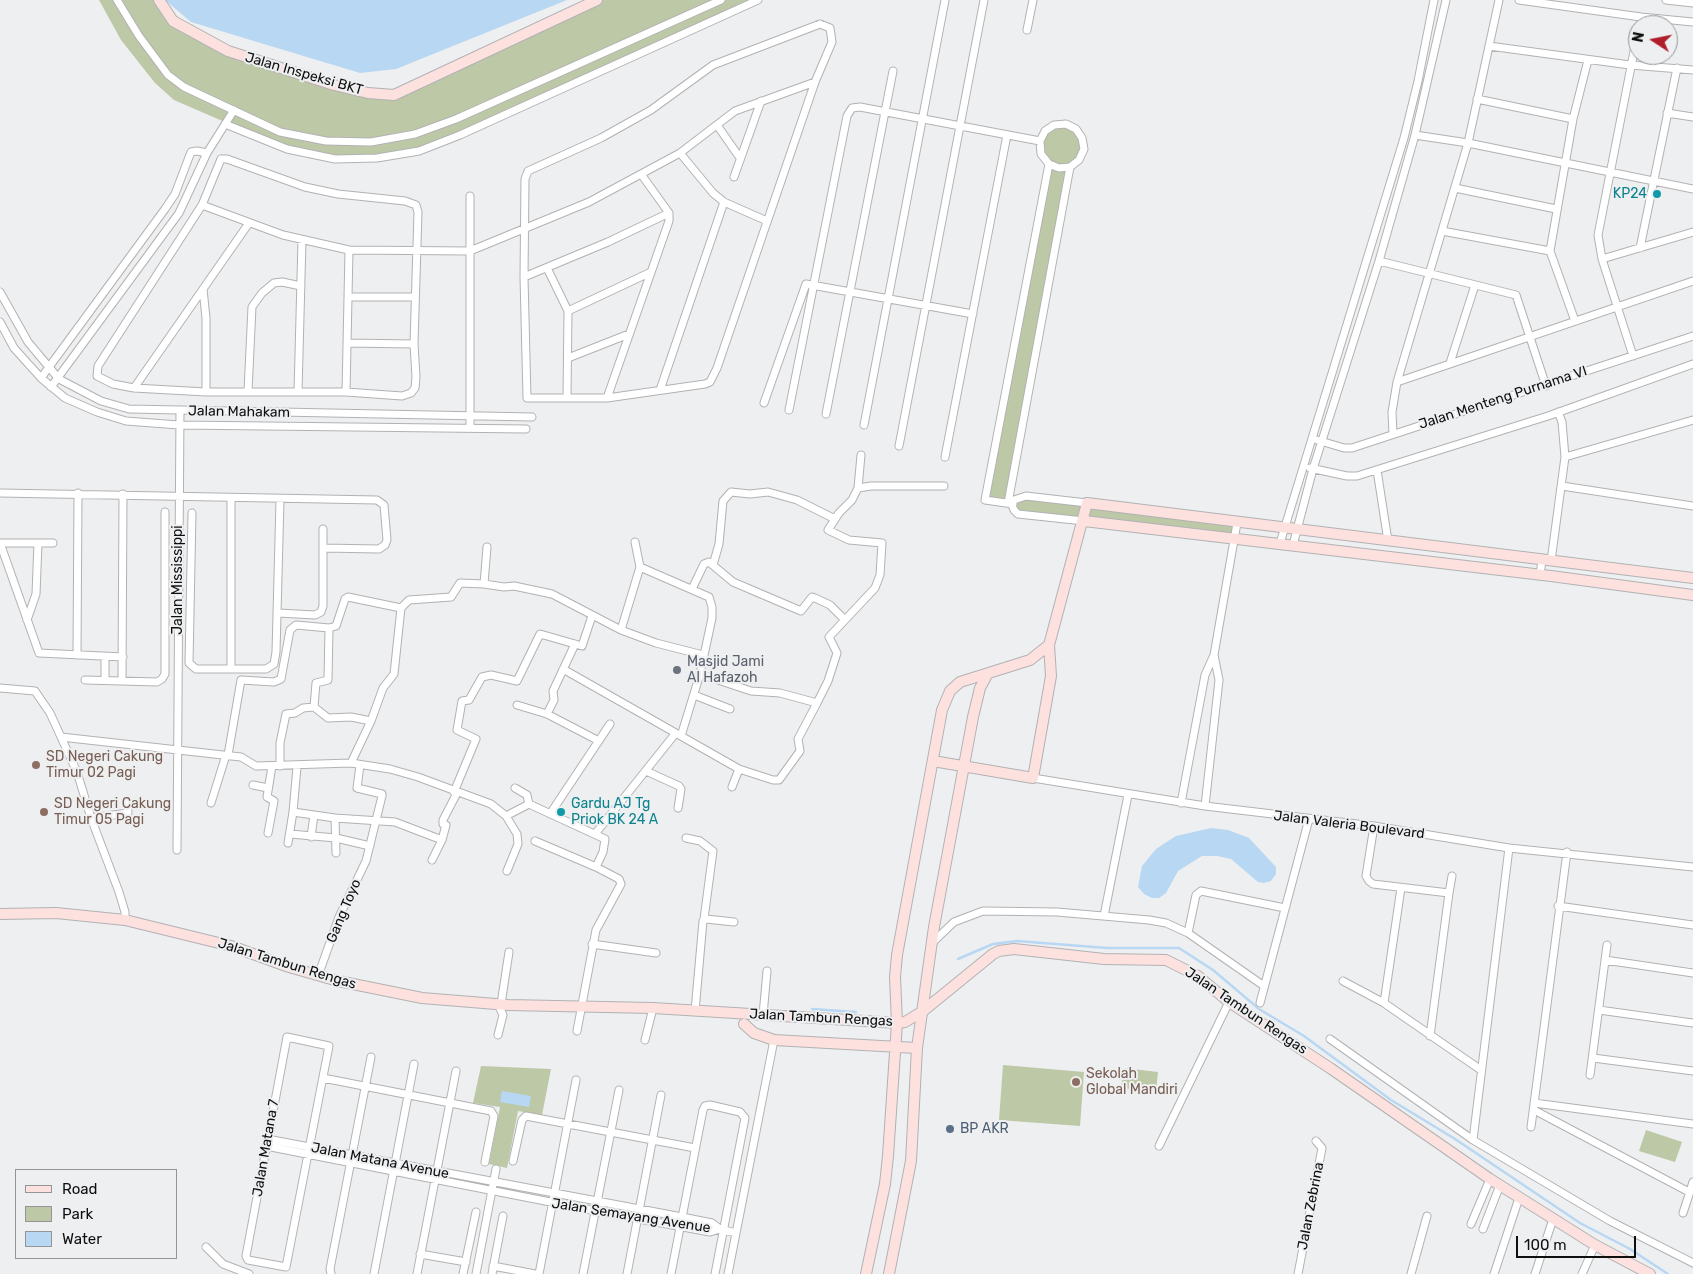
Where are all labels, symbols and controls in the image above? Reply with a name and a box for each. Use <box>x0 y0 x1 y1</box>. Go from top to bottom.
north arrow <box>1628 15 1678 65</box>
text: N <box>1629 31 1648 44</box>
street label: Jalan Inspeksi BKT <box>243 49 365 99</box>
place label: KP24 <box>1613 186 1647 202</box>
marker: KP24 <box>1651 188 1663 200</box>
street label: Jalan Menteng Purnama VI <box>1417 363 1589 433</box>
street label: Jalan Mahakam <box>188 403 290 421</box>
street label: Jalan Mississippi <box>170 525 186 635</box>
place label: Masjid Jami Al Hafazoh <box>687 654 764 686</box>
marker: Masjid Jami Al Hafazoh <box>671 664 683 676</box>
place label: SD Negeri Cakung Timur 02 Pagi <box>46 749 163 782</box>
marker: SD Negeri Cakung Timur 02 Pagi <box>30 759 42 771</box>
place label: SD Negeri Cakung Timur 05 Pagi <box>54 796 171 829</box>
place label: Gardu AJ Tg Priok BK 24 A <box>571 796 658 829</box>
marker: SD Negeri Cakung Timur 05 Pagi <box>38 806 50 818</box>
marker: Gardu AJ Tg Priok BK 24 A <box>555 806 567 818</box>
street label: Jalan Valeria Boulevard <box>1272 807 1426 843</box>
street label: Gang Toyo <box>323 877 365 945</box>
street label: Jalan Tambun Rengas <box>216 935 358 993</box>
street label: Jalan Tambun Rengas <box>1182 964 1310 1058</box>
street label: Jalan Tambun Rengas <box>749 1006 893 1030</box>
place label: Sekolah Global Mandiri <box>1086 1066 1178 1098</box>
marker: Sekolah Global Mandiri <box>1070 1076 1082 1088</box>
street label: Jalan Matana 7 <box>249 1098 283 1198</box>
place label: BP AKR <box>960 1121 1009 1137</box>
marker: BP AKR <box>944 1123 956 1135</box>
street label: Jalan Matana Avenue <box>310 1139 450 1183</box>
street label: Jalan Zebrina <box>1294 1161 1328 1251</box>
legend <box>15 1169 178 1259</box>
text: Road <box>62 1180 98 1198</box>
street label: Jalan Semayang Avenue <box>550 1195 712 1237</box>
text: Park <box>62 1205 93 1223</box>
scale bar <box>1518 1226 1638 1258</box>
text: Water <box>62 1230 102 1248</box>
text: 100 m <box>1524 1236 1566 1254</box>

